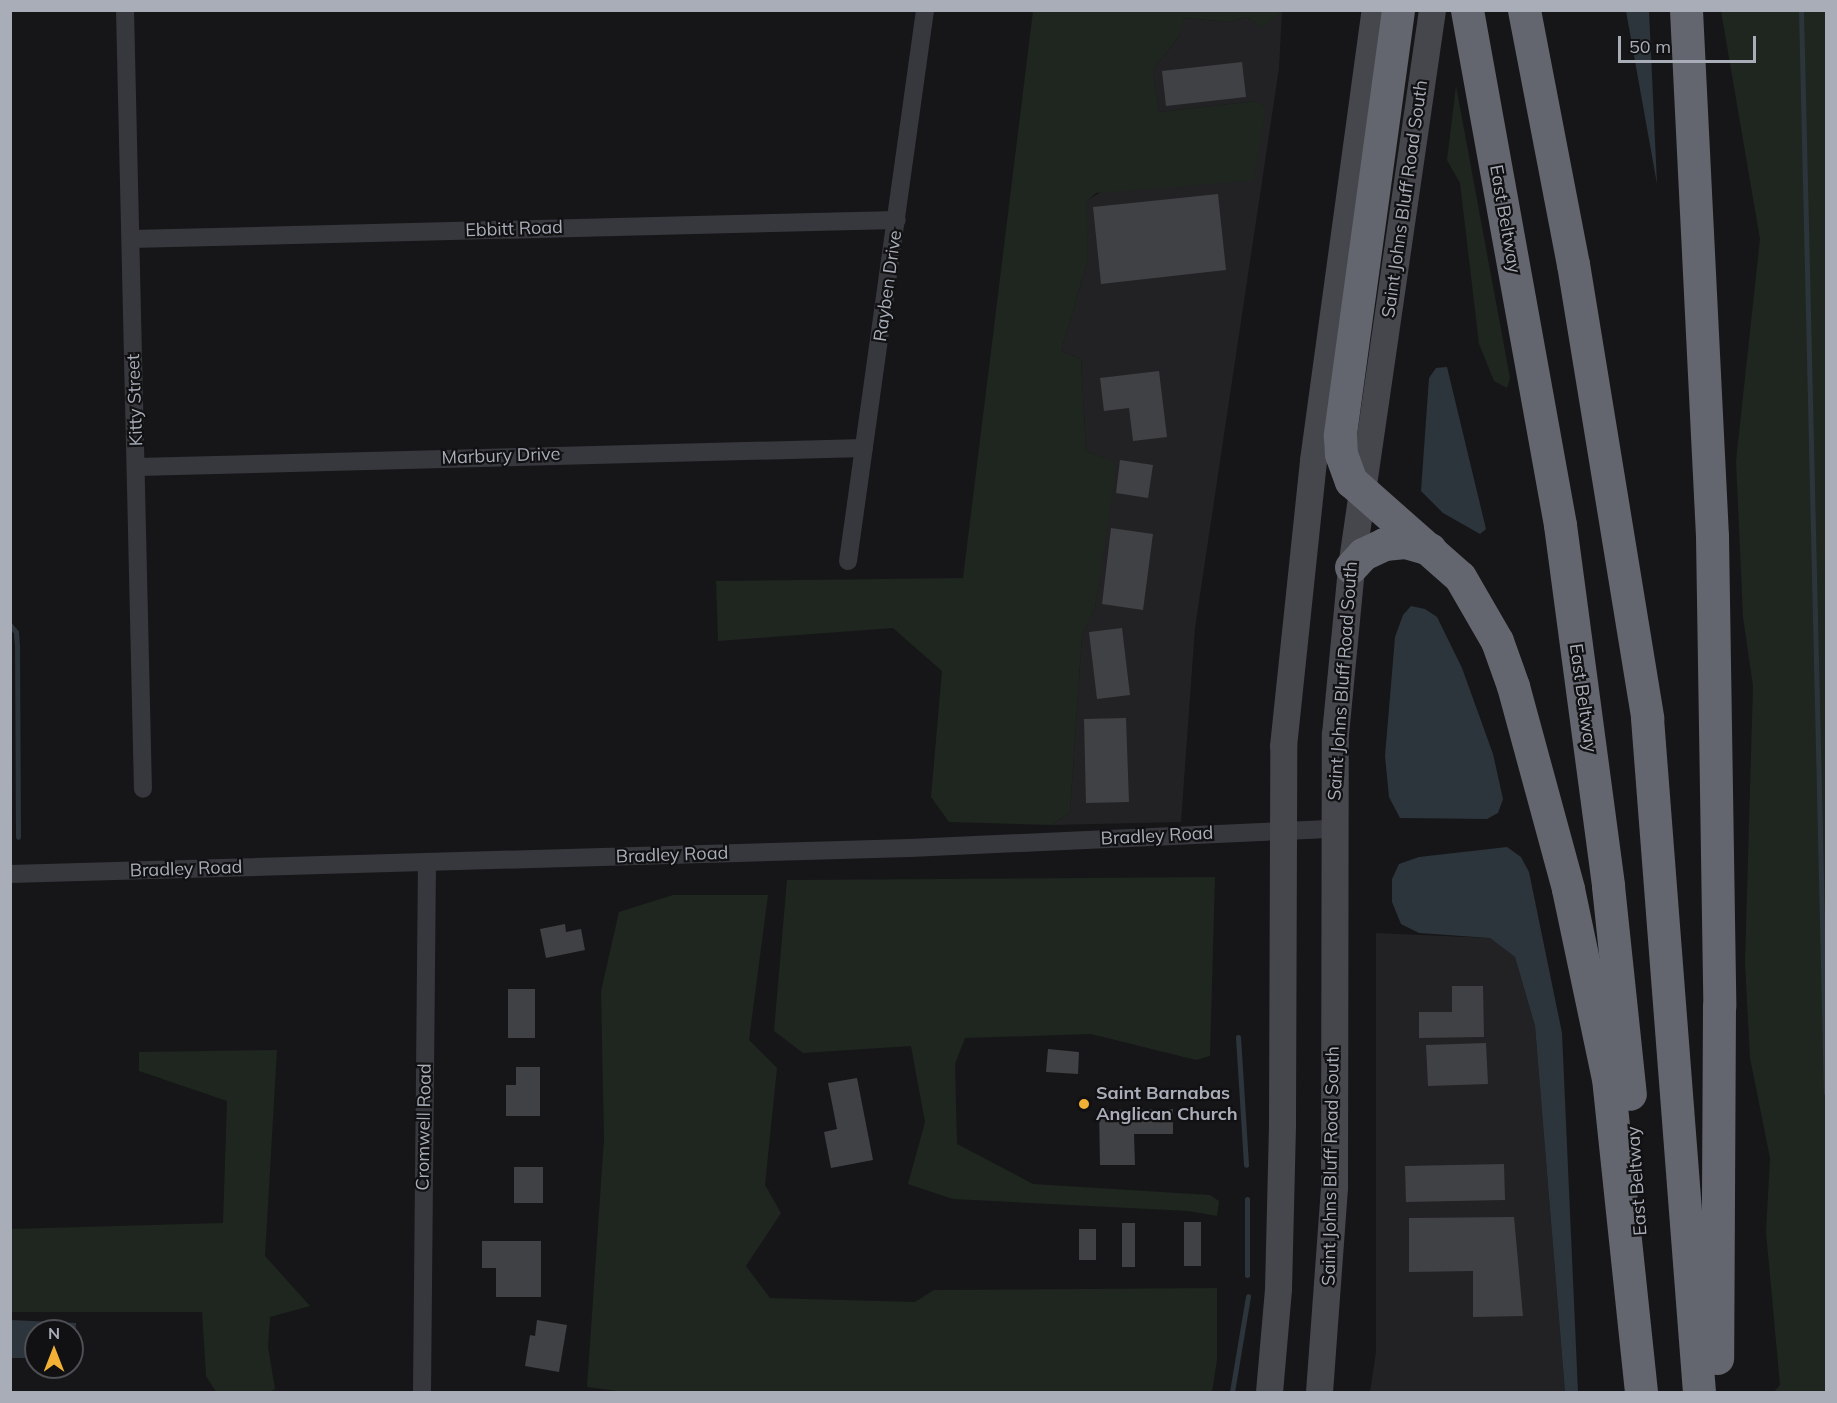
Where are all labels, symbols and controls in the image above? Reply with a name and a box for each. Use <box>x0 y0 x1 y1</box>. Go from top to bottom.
scale bar <box>1621 24 1759 62</box>
text: 50 m <box>1629 35 1671 58</box>
street label: Saint Johns Bluff Road South <box>1378 79 1432 319</box>
street label: East Beltway <box>1485 163 1525 275</box>
street label: Ebbitt Road <box>465 217 563 241</box>
street label: Rayben Drive <box>870 229 906 343</box>
street label: Kitty Street <box>123 354 147 446</box>
street label: Marbury Drive <box>441 443 561 469</box>
street label: Saint Johns Bluff Road South <box>1324 561 1362 801</box>
street label: East Beltway <box>1565 642 1601 754</box>
street label: Bradley Road <box>1100 822 1214 850</box>
street label: Bradley Road <box>615 842 729 868</box>
street label: Bradley Road <box>129 856 243 882</box>
street label: Saint Johns Bluff Road South <box>1318 1046 1344 1286</box>
street label: Cromwell Road <box>412 1063 436 1191</box>
place label: Saint Barnabas Anglican Church <box>1096 1083 1238 1126</box>
marker: Saint Barnabas Anglican Church <box>1077 1097 1091 1111</box>
street label: East Beltway <box>1622 1126 1652 1236</box>
north arrow <box>24 1319 84 1379</box>
text: N <box>48 1323 60 1343</box>

